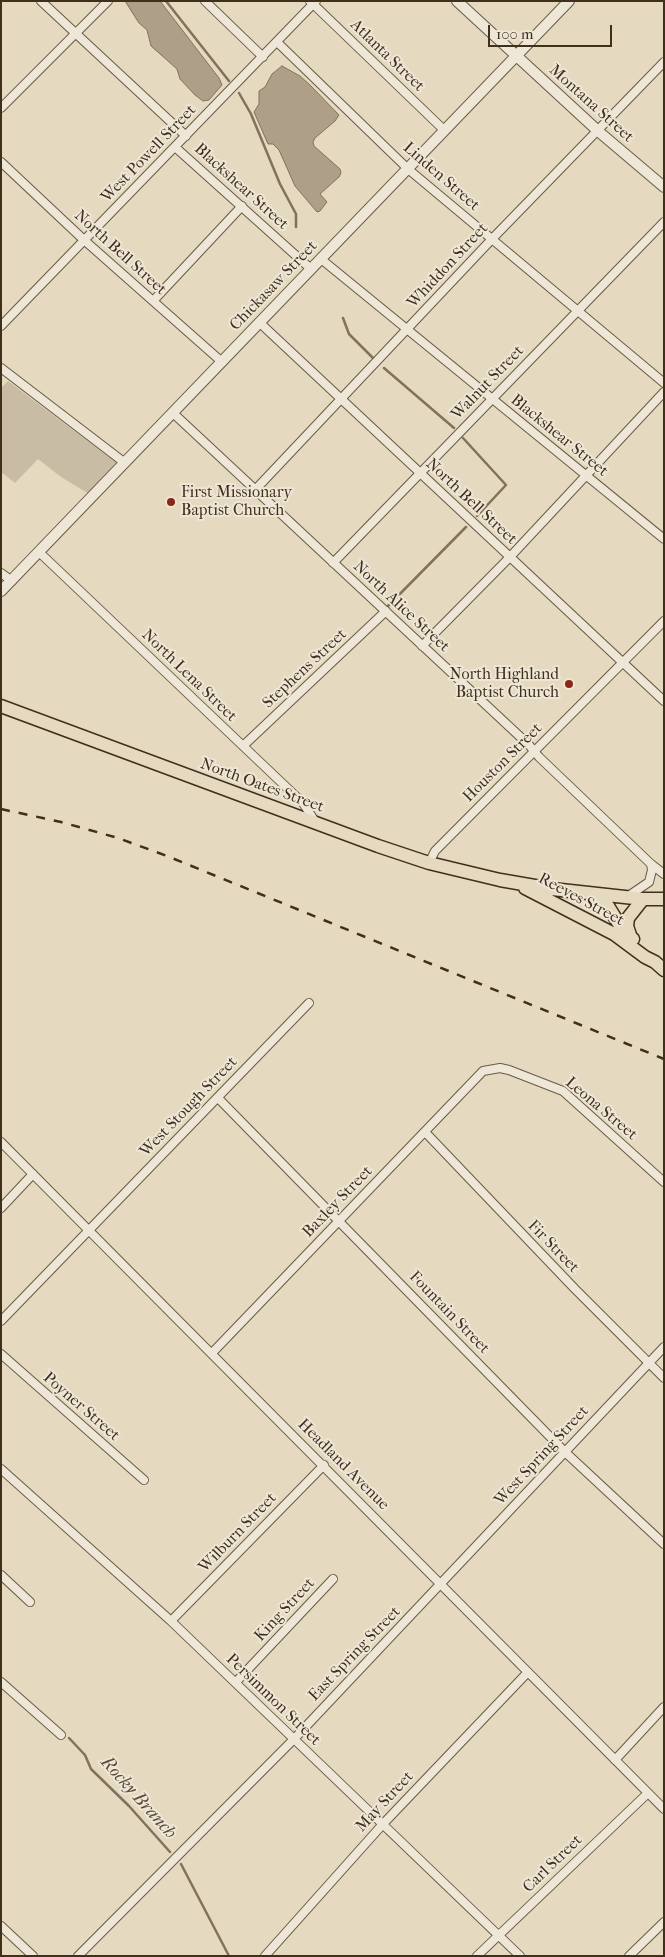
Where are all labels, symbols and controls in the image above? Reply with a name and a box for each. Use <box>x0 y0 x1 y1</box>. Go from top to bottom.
scale bar <box>490 15 614 47</box>
street label: Atlanta Street <box>346 16 428 96</box>
text: 100 m <box>496 25 534 43</box>
street label: Montana Street <box>545 61 637 147</box>
street label: West Powell Street <box>97 101 201 207</box>
street label: Linden Street <box>399 139 483 215</box>
street label: Blackshear Street <box>190 140 292 234</box>
street label: North Bell Street <box>70 207 170 299</box>
street label: Whiddon Street <box>404 219 492 313</box>
street label: Chickasaw Street <box>226 237 322 335</box>
street label: Walnut Street <box>448 342 528 424</box>
street label: Blackshear Street <box>506 391 612 481</box>
street label: North Bell Street <box>421 455 521 549</box>
place label: First Missionary Baptist Church <box>181 483 292 521</box>
marker: First Missionary Baptist Church <box>165 496 177 508</box>
street label: North Alice Street <box>349 557 453 657</box>
street label: Stephens Street <box>259 625 351 713</box>
street label: North Lena Street <box>137 626 241 726</box>
place label: North Highland Baptist Church <box>450 665 559 703</box>
marker: North Highland Baptist Church <box>563 678 575 690</box>
street label: Houston Street <box>459 719 547 807</box>
street label: North Oates Street <box>198 755 326 817</box>
street label: Reeves Street <box>535 869 627 931</box>
street label: West Stough Street <box>136 1053 242 1161</box>
street label: Leona Street <box>561 1073 641 1145</box>
street label: Baxley Street <box>299 1162 377 1242</box>
street label: Fir Street <box>523 1217 583 1277</box>
street label: Fountain Street <box>405 1268 493 1358</box>
street label: Poyner Street <box>39 1369 123 1445</box>
street label: West Spring Street <box>491 1402 593 1510</box>
street label: Headland Avenue <box>293 1415 393 1515</box>
street label: Wilburn Street <box>195 1489 281 1577</box>
street label: King Street <box>251 1574 319 1646</box>
street label: East Spring Street <box>305 1603 405 1705</box>
street label: Persimmon Street <box>222 1650 324 1750</box>
water label: Rocky Branch <box>95 1752 181 1844</box>
street label: May Street <box>352 1768 418 1836</box>
street label: Carl Street <box>519 1831 587 1897</box>

